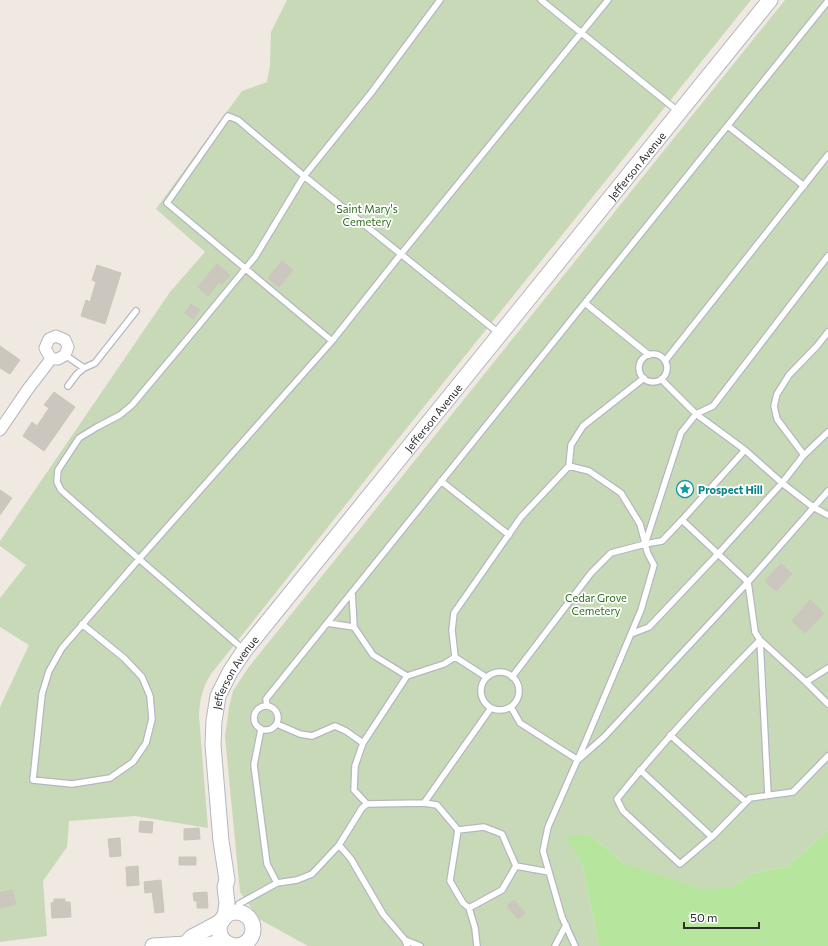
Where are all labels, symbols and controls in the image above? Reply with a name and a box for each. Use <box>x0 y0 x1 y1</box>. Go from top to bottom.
street label: Jefferson Avenue <box>605 129 668 203</box>
park label: Saint Mary's Cemetery <box>336 202 398 228</box>
street label: Jefferson Avenue <box>401 381 464 455</box>
place icon: Prospect Hill <box>675 479 695 499</box>
place label: Prospect Hill <box>698 483 763 496</box>
park label: Cedar Grove Cemetery <box>565 591 627 617</box>
street label: Jefferson Avenue <box>209 633 261 711</box>
scale bar <box>684 904 759 930</box>
text: 50 m <box>690 910 718 924</box>

